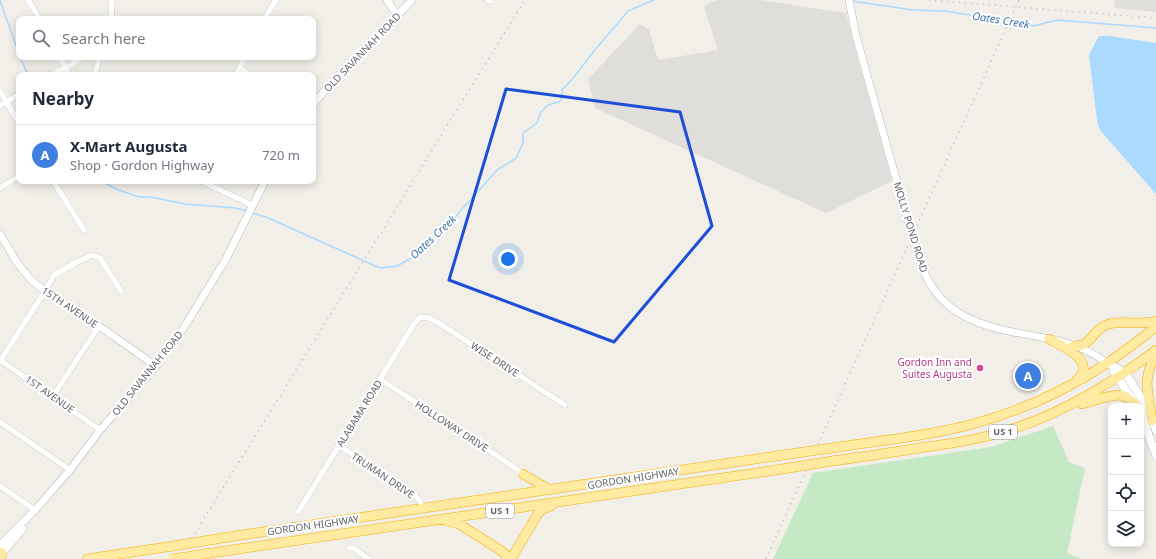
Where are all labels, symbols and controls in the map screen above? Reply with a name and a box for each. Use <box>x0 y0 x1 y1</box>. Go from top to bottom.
water label: Oates Creek <box>971 8 1031 32</box>
street label: OLD SAVANNAH ROAD <box>320 9 404 95</box>
search box <box>16 16 316 60</box>
icon: search <box>30 27 52 49</box>
text: Search here <box>62 28 145 48</box>
text: Nearby <box>32 87 94 110</box>
text: X-Mart Augusta <box>70 136 187 156</box>
text: A <box>41 146 50 164</box>
text: 720 m <box>262 146 300 164</box>
text: Shop · Gordon Highway <box>70 156 214 174</box>
street label: MOLLY POND ROAD <box>891 180 931 274</box>
water label: Oates Creek <box>406 211 459 262</box>
your location <box>498 249 518 269</box>
street label: 15TH AVENUE <box>39 283 101 331</box>
street label: OLD SAVANNAH ROAD <box>108 328 186 418</box>
street label: WISE DRIVE <box>468 338 522 380</box>
place label: Gordon Inn and Suites Augusta <box>897 355 972 381</box>
pin: A <box>1015 361 1041 391</box>
marker: Gordon Inn and Suites Augusta <box>975 363 985 373</box>
street label: 1ST AVENUE <box>22 372 78 416</box>
street label: ALABAMA ROAD <box>333 377 385 449</box>
street label: HOLLOWAY DRIVE <box>413 397 491 455</box>
map controls <box>1108 403 1144 547</box>
button: + <box>1108 403 1144 439</box>
road number: US 1 <box>989 425 1017 439</box>
button: − <box>1108 439 1144 475</box>
street label: TRUMAN DRIVE <box>349 449 417 501</box>
street label: GORDON HIGHWAY <box>586 464 680 492</box>
button: locate <box>1108 475 1144 511</box>
road number: US 1 <box>486 504 514 518</box>
button: layers <box>1108 511 1144 547</box>
street label: GORDON HIGHWAY <box>266 512 360 538</box>

